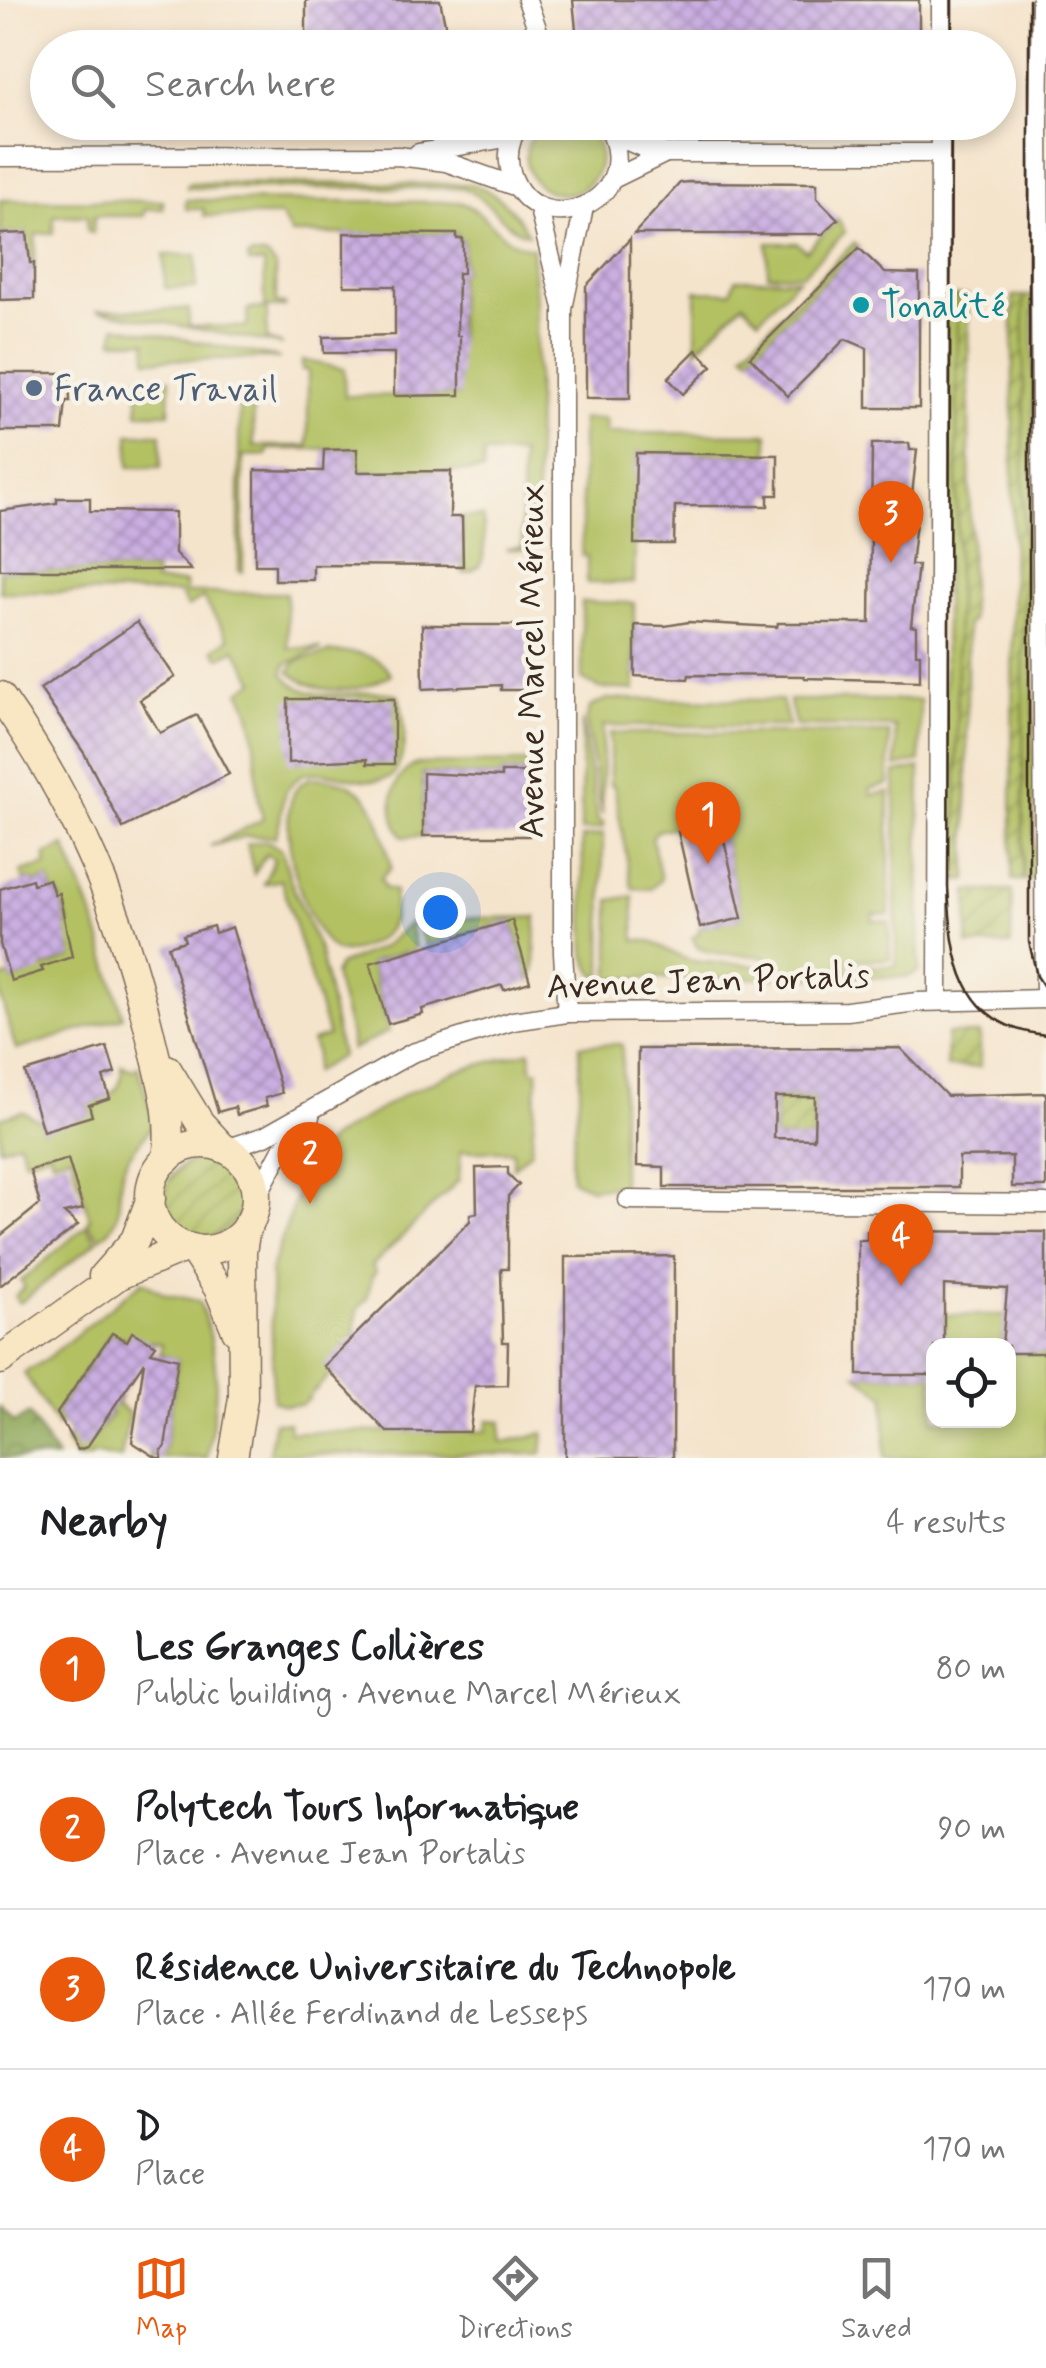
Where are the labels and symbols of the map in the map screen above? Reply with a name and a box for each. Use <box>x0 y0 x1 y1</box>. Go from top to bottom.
place label: Tonalité <box>881 284 1005 330</box>
marker: Tonalité <box>850 294 872 316</box>
place label: France Travail <box>54 367 277 413</box>
marker: France Travail <box>23 377 45 399</box>
pin: 3 <box>858 480 924 563</box>
street label: Avenue Marcel Mérieux <box>510 484 556 838</box>
pin: 1 <box>676 782 740 864</box>
your location <box>415 887 466 938</box>
street label: Avenue Jean Portalis <box>546 953 870 1011</box>
pin: 2 <box>278 1122 342 1204</box>
pin: 4 <box>868 1204 934 1286</box>

